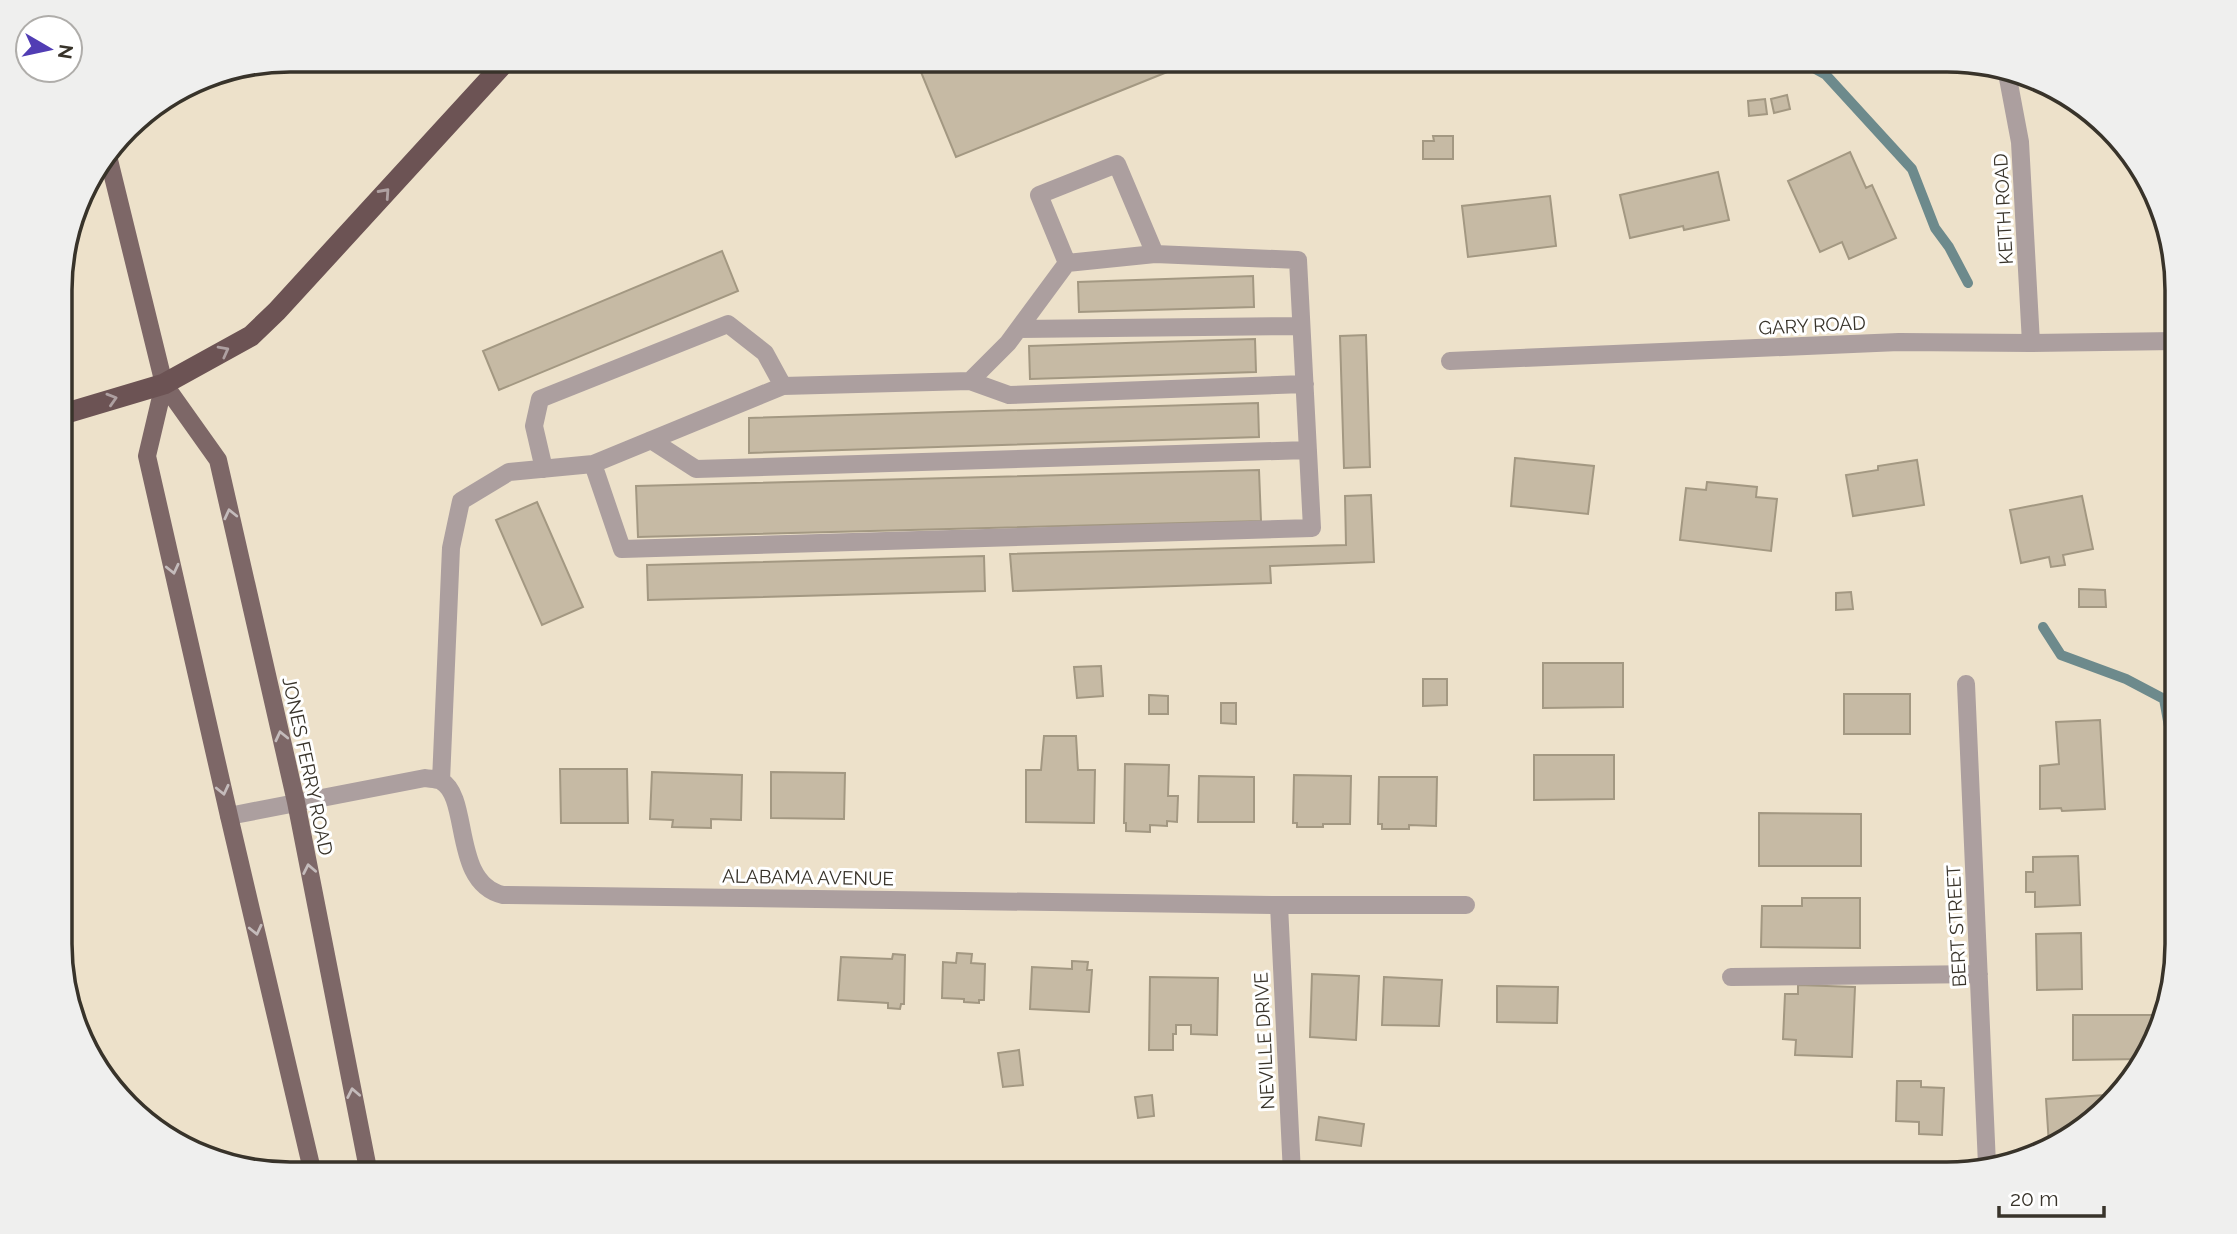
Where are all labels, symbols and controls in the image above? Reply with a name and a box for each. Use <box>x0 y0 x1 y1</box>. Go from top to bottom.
north arrow <box>14 14 84 84</box>
text: N <box>54 43 78 61</box>
street label: KEITH ROAD <box>1989 153 2017 265</box>
one-way arrow <box>377 188 389 201</box>
street label: GARY ROAD <box>1758 311 1866 339</box>
one-way arrow <box>216 346 229 359</box>
one-way arrow <box>106 393 118 408</box>
one-way arrow <box>224 508 239 520</box>
one-way arrow <box>164 562 179 574</box>
street label: JONES FERRY ROAD <box>278 675 338 857</box>
one-way arrow <box>274 730 289 742</box>
one-way arrow <box>215 784 229 796</box>
one-way arrow <box>302 863 317 875</box>
street label: BERT STREET <box>1942 864 1970 988</box>
street label: ALABAMA AVENUE <box>722 865 894 889</box>
one-way arrow <box>247 924 262 936</box>
street label: NEVILLE DRIVE <box>1249 972 1279 1110</box>
one-way arrow <box>346 1087 361 1099</box>
scale bar <box>1999 1174 2104 1218</box>
text: 20 m <box>2010 1186 2058 1211</box>

